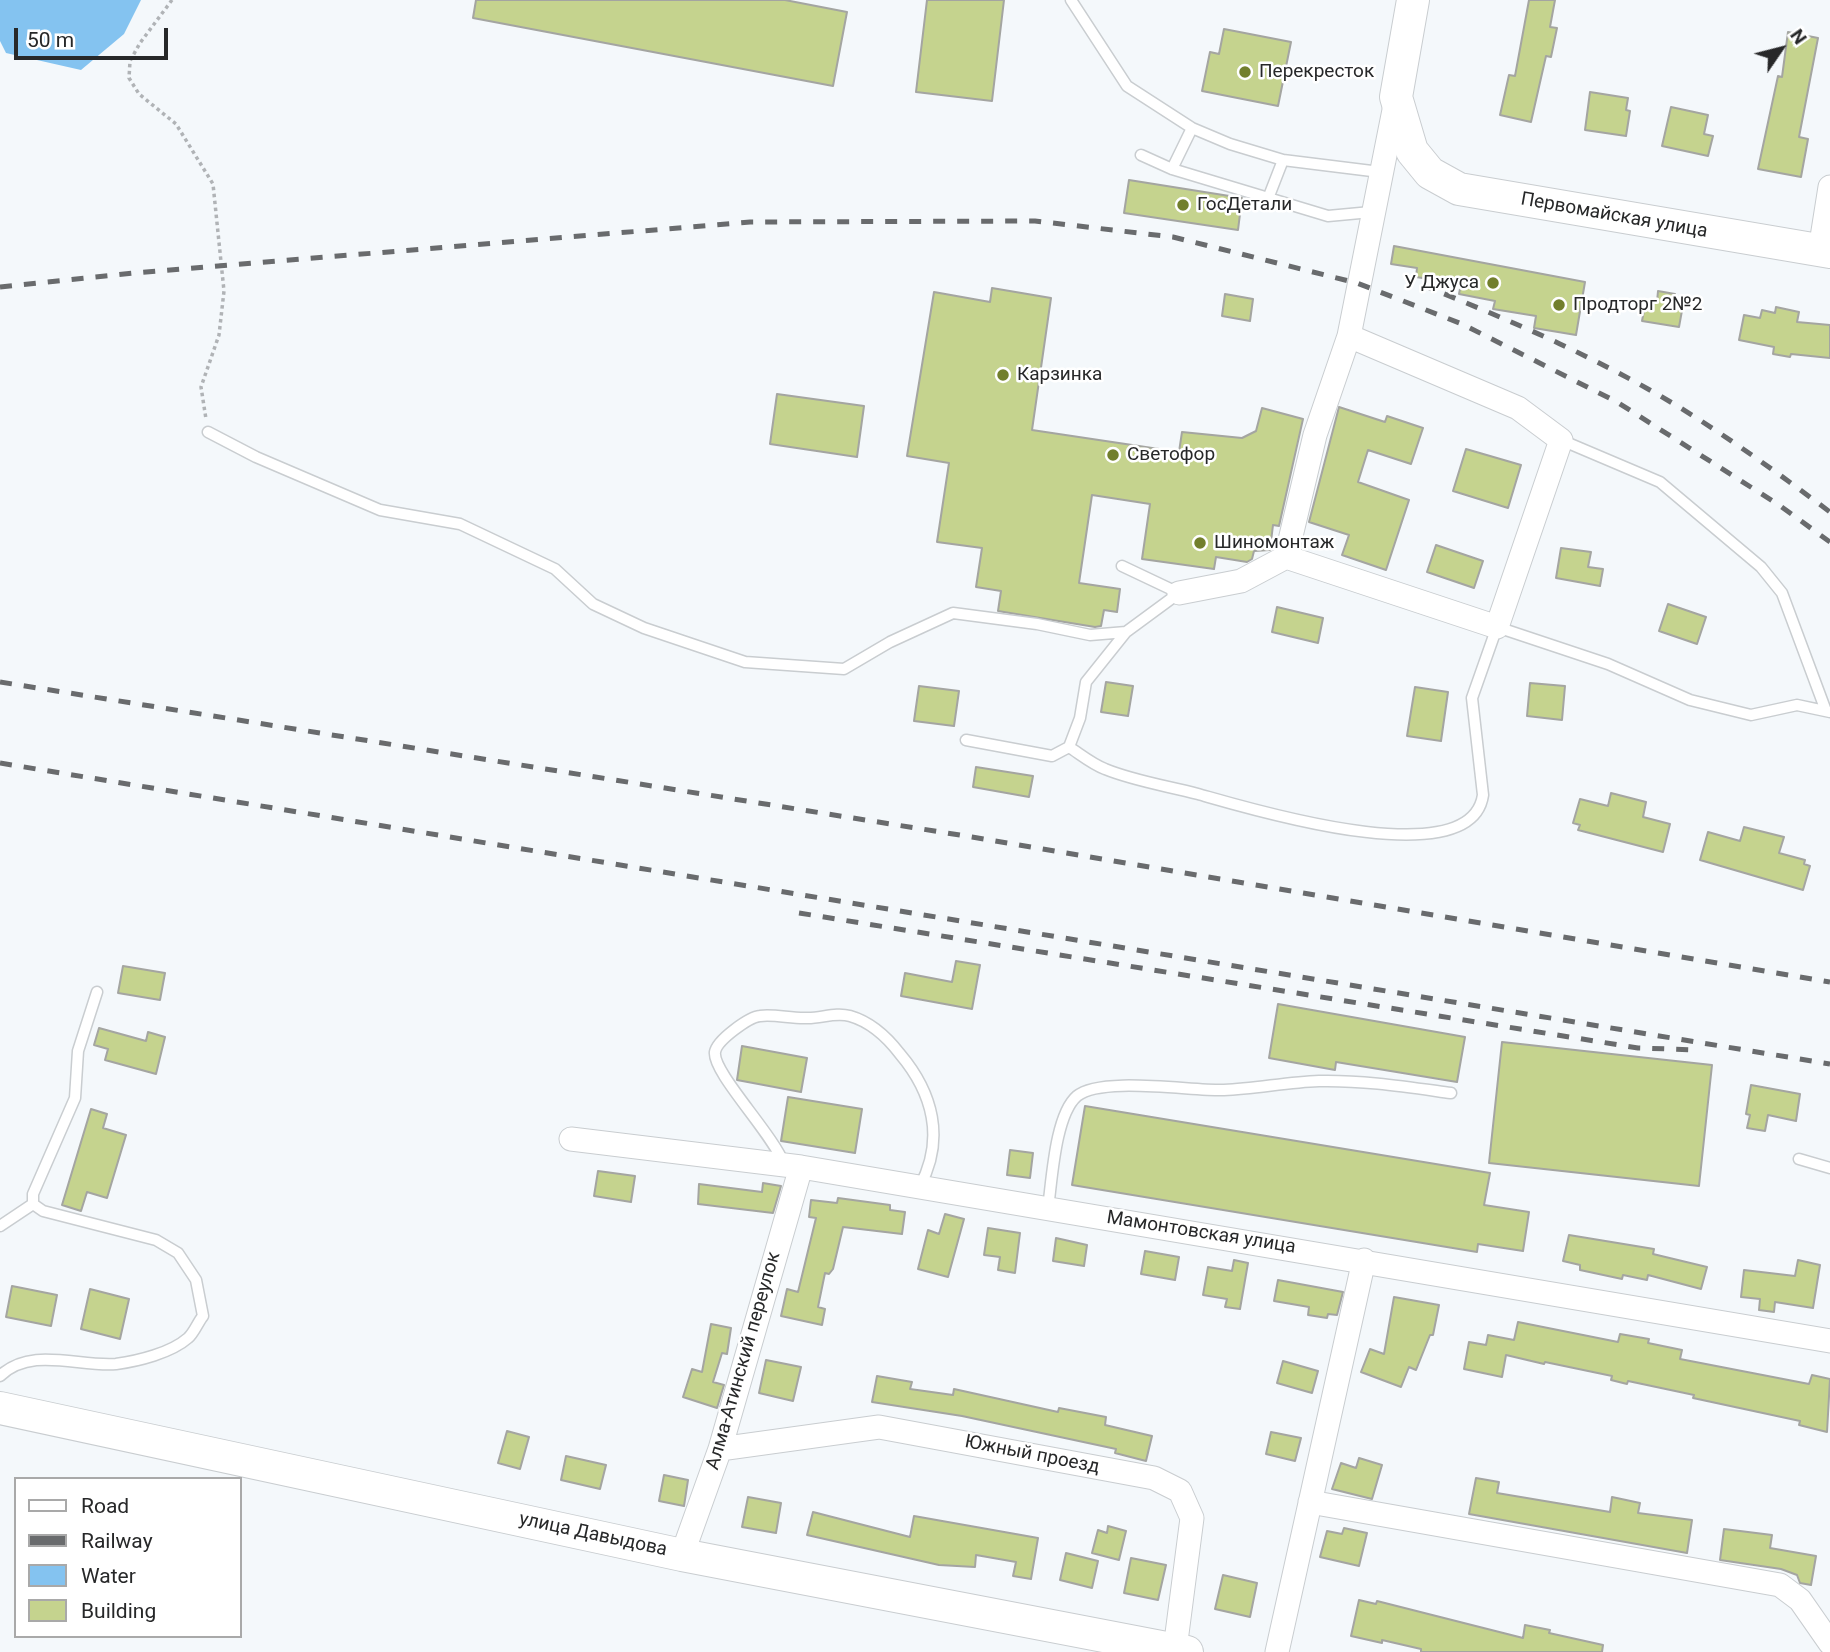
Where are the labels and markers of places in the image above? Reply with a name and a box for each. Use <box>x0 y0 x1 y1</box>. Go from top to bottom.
place label: Перекресток <box>1259 61 1374 83</box>
marker: Перекресток <box>1237 64 1253 80</box>
place label: ГосДетали <box>1197 194 1292 216</box>
marker: ГосДетали <box>1175 197 1191 213</box>
place label: У Джуса <box>1404 272 1479 294</box>
marker: У Джуса <box>1485 275 1501 291</box>
place label: Продторг 2№2 <box>1573 294 1703 316</box>
marker: Продторг 2№2 <box>1551 297 1567 313</box>
place label: Карзинка <box>1017 364 1102 386</box>
marker: Карзинка <box>995 367 1011 383</box>
place label: Светофор <box>1127 444 1215 466</box>
marker: Светофор <box>1105 447 1121 463</box>
place label: Шиномонтаж <box>1214 532 1334 554</box>
marker: Шиномонтаж <box>1192 535 1208 551</box>

